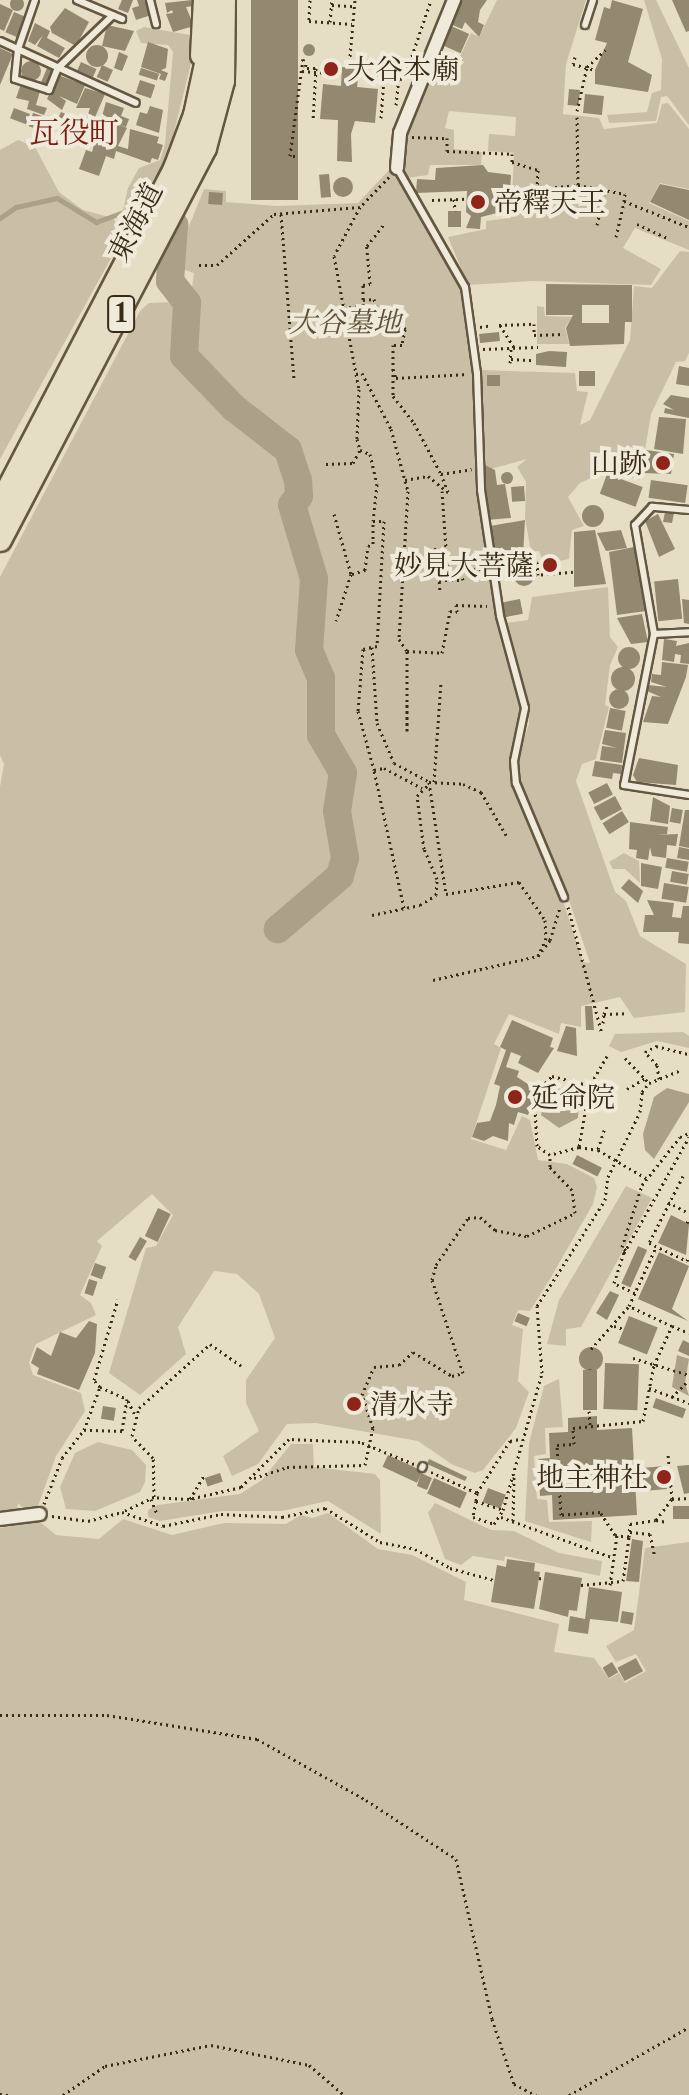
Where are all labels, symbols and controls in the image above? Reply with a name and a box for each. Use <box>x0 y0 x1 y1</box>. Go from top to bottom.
place label: 大谷本廟 <box>347 52 459 86</box>
marker: 大谷本廟 <box>322 60 340 78</box>
district label: 瓦役町 <box>29 115 119 151</box>
street label: 東海道 <box>101 177 169 267</box>
place label: 帝釋天王 <box>494 185 606 219</box>
marker: 帝釋天王 <box>469 193 487 211</box>
road number: 1 <box>107 292 135 336</box>
park label: 大谷墓地 <box>289 305 401 339</box>
place label: 山跡 <box>591 446 647 480</box>
marker: 山跡 <box>654 454 672 472</box>
place label: 妙見大菩薩 <box>394 548 534 582</box>
marker: 妙見大菩薩 <box>541 556 559 574</box>
place label: 延命院 <box>531 1080 615 1114</box>
marker: 延命院 <box>506 1088 524 1106</box>
place label: 清水寺 <box>370 1387 454 1421</box>
marker: 清水寺 <box>345 1395 363 1413</box>
place label: 地主神社 <box>536 1460 648 1494</box>
marker: 地主神社 <box>655 1468 673 1486</box>

